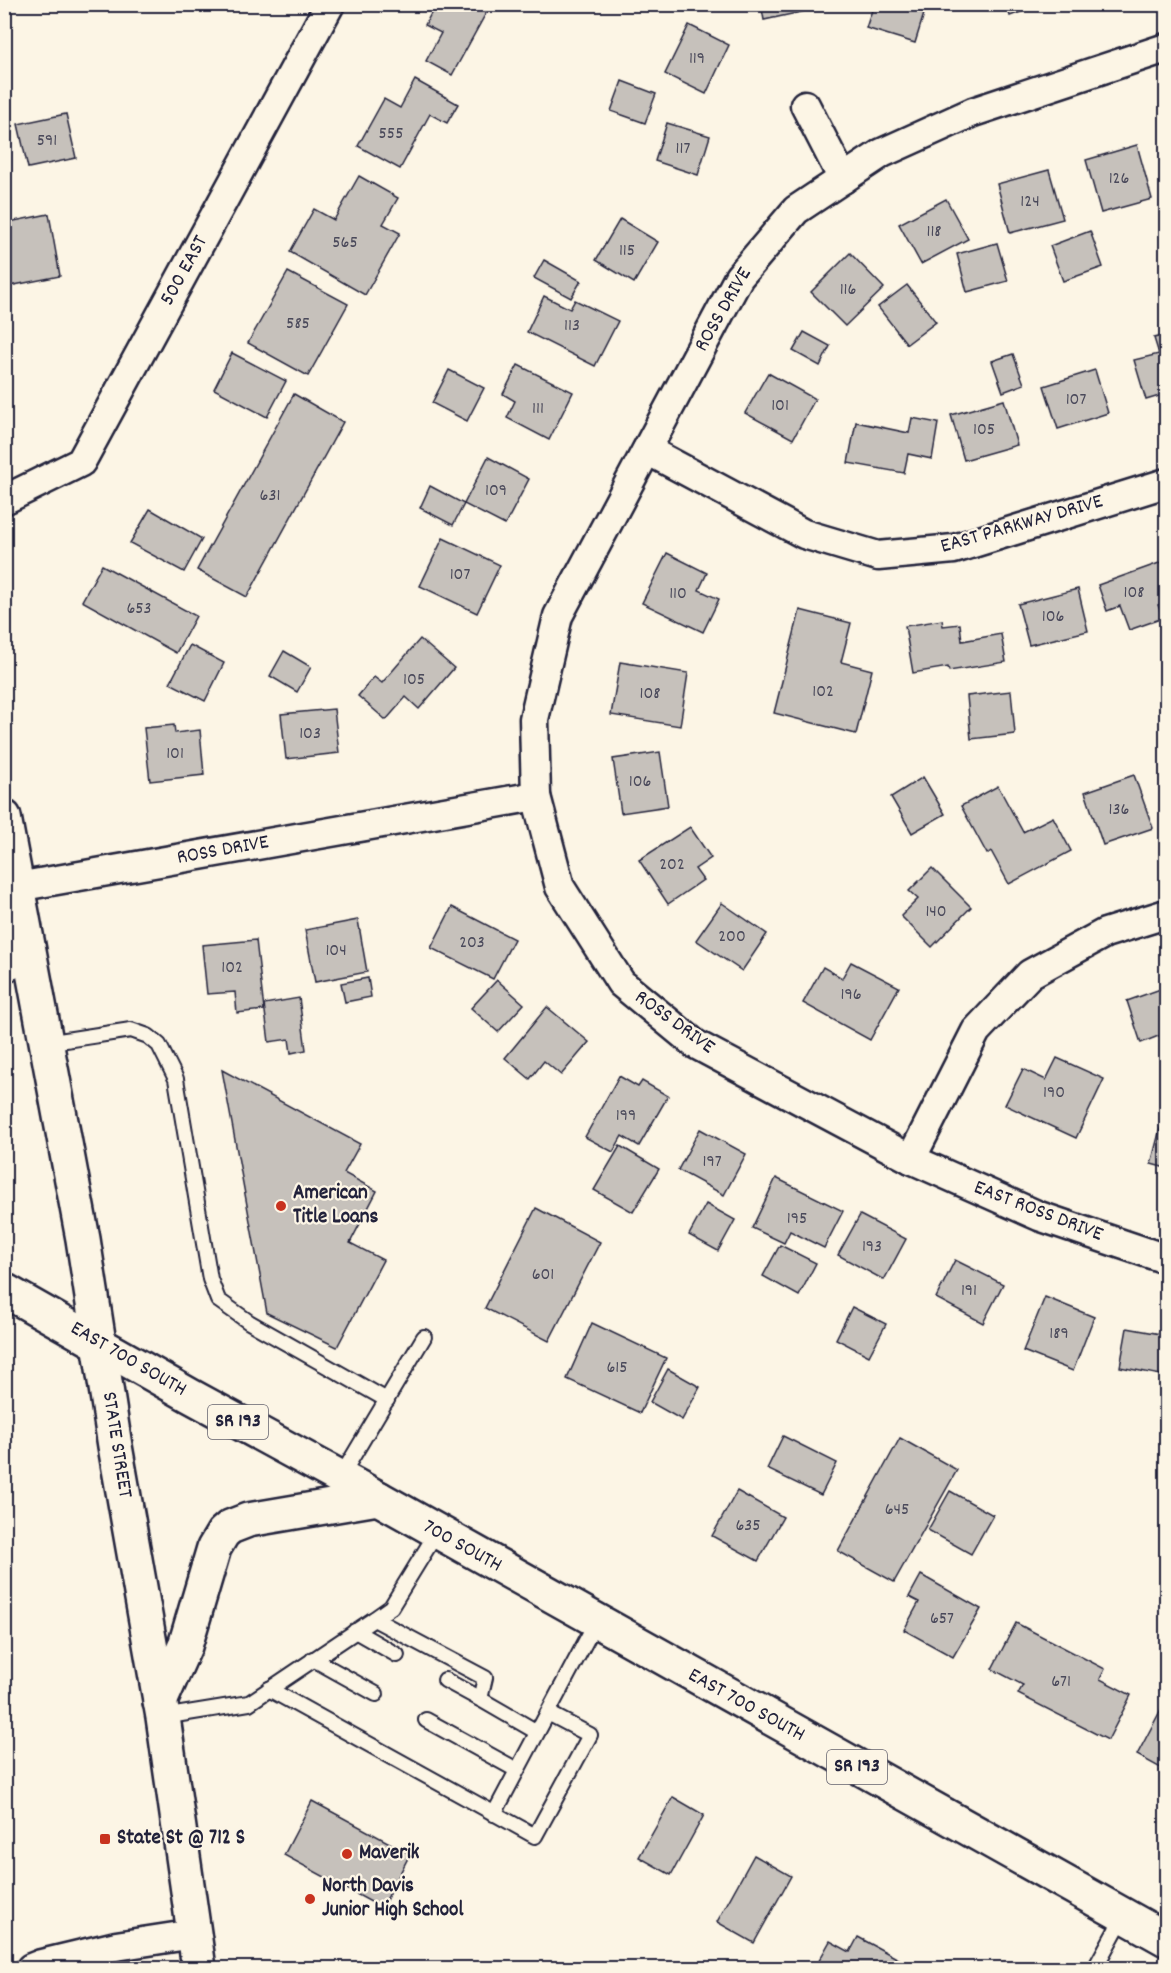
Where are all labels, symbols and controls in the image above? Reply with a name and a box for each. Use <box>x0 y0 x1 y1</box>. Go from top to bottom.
house number: 119 <box>689 47 705 72</box>
house number: 555 <box>378 122 404 147</box>
house number: 591 <box>37 129 57 154</box>
house number: 117 <box>676 137 690 162</box>
house number: 126 <box>1109 167 1129 192</box>
house number: 124 <box>1020 190 1040 215</box>
house number: 118 <box>926 220 942 245</box>
street label: 500 EAST <box>153 230 217 312</box>
house number: 565 <box>332 231 358 256</box>
house number: 115 <box>619 239 635 264</box>
street label: ROSS DRIVE <box>688 262 760 358</box>
house number: 116 <box>840 278 856 303</box>
house number: 585 <box>286 312 310 337</box>
house number: 113 <box>564 314 580 339</box>
house number: 107 <box>1066 388 1086 413</box>
house number: 101 <box>771 394 789 419</box>
house number: 111 <box>532 397 544 422</box>
house number: 105 <box>973 418 995 443</box>
house number: 109 <box>485 479 507 504</box>
house number: 631 <box>260 484 280 509</box>
street label: EAST PARKWAY DRIVE <box>937 487 1107 563</box>
house number: 107 <box>450 563 470 588</box>
house number: 108 <box>1124 581 1144 606</box>
house number: 110 <box>669 582 687 607</box>
house number: 653 <box>126 597 152 622</box>
house number: 106 <box>1042 605 1064 630</box>
house number: 105 <box>403 668 425 693</box>
house number: 102 <box>812 680 834 705</box>
house number: 108 <box>640 682 660 707</box>
house number: 103 <box>299 722 321 747</box>
house number: 101 <box>166 742 184 767</box>
house number: 106 <box>629 770 651 795</box>
house number: 136 <box>1109 798 1129 823</box>
street label: ROSS DRIVE <box>175 828 272 874</box>
house number: 202 <box>659 853 685 878</box>
house number: 140 <box>925 900 947 925</box>
house number: 200 <box>718 925 746 950</box>
house number: 203 <box>459 931 485 956</box>
house number: 104 <box>325 939 347 964</box>
house number: 102 <box>221 956 243 981</box>
house number: 196 <box>840 983 862 1008</box>
street label: ROSS DRIVE <box>628 984 721 1063</box>
house number: 190 <box>1043 1081 1065 1106</box>
house number: 199 <box>616 1104 636 1129</box>
house number: 197 <box>702 1150 722 1175</box>
street label: EAST ROSS DRIVE <box>969 1174 1107 1251</box>
place label: American Title Loans <box>293 1179 379 1233</box>
marker: American Title Loans <box>274 1199 288 1213</box>
house number: 195 <box>787 1207 807 1232</box>
house number: 193 <box>862 1235 882 1260</box>
house number: 601 <box>532 1263 554 1288</box>
house number: 191 <box>961 1279 977 1304</box>
street label: EAST 700 SOUTH <box>64 1315 192 1405</box>
house number: 189 <box>1049 1322 1069 1347</box>
house number: 615 <box>606 1356 628 1381</box>
street label: STATE STREET <box>93 1390 139 1501</box>
road number: SR 193 <box>208 1405 268 1439</box>
house number: 645 <box>885 1498 909 1523</box>
street label: 700 SOUTH <box>417 1513 507 1581</box>
house number: 635 <box>735 1514 761 1539</box>
house number: 657 <box>930 1607 954 1632</box>
street label: EAST 700 SOUTH <box>682 1661 810 1751</box>
house number: 671 <box>1051 1670 1071 1695</box>
road number: SR 193 <box>827 1750 887 1784</box>
place label: State St @ 712 S <box>117 1824 245 1854</box>
marker: State St @ 712 S <box>98 1832 112 1846</box>
place label: Maverik <box>359 1839 420 1869</box>
marker: Maverik <box>340 1847 354 1861</box>
place label: North Davis Junior High School <box>322 1872 464 1926</box>
marker: North Davis Junior High School <box>303 1892 317 1906</box>

